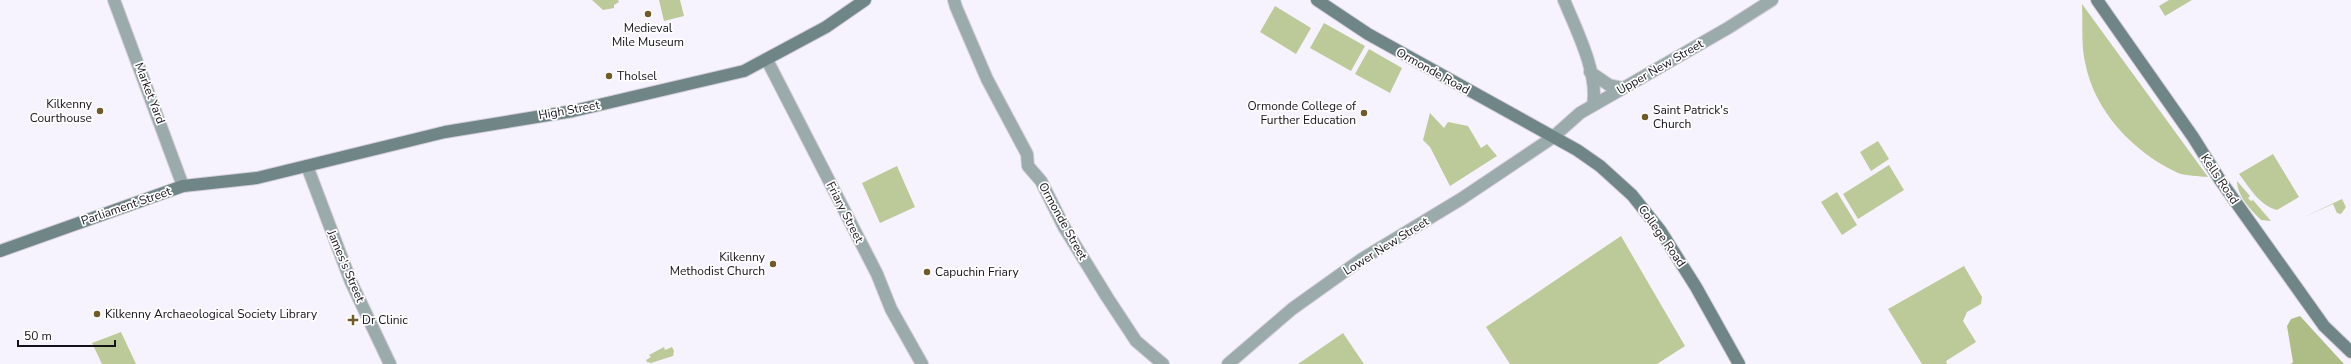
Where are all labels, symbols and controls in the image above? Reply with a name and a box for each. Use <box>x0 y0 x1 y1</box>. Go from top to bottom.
marker: Medieval Mile Museum <box>643 9 653 19</box>
place label: Medieval Mile Museum <box>612 20 684 50</box>
street label: Upper New Street <box>1614 35 1707 98</box>
street label: Ormonde Road <box>1393 44 1473 98</box>
street label: Market Yard <box>131 60 169 126</box>
place label: Tholsel <box>617 68 657 84</box>
marker: Tholsel <box>604 71 614 81</box>
place label: Kilkenny Courthouse <box>30 96 93 126</box>
street label: High Street <box>537 97 602 123</box>
place label: Ormonde College of Further Education <box>1247 98 1357 128</box>
place label: Saint Patrick's Church <box>1653 102 1729 132</box>
marker: Kilkenny Courthouse <box>95 106 105 116</box>
marker: Ormonde College of Further Education <box>1359 108 1369 118</box>
marker: Saint Patrick's Church <box>1640 112 1650 122</box>
street label: Kells Road <box>2197 151 2243 207</box>
street label: Friary Street <box>823 179 868 246</box>
street label: Ormonde Street <box>1035 179 1091 263</box>
street label: Parliament Street <box>79 183 174 229</box>
street label: College Road <box>1635 202 1689 270</box>
street label: Lower New Street <box>1340 213 1432 279</box>
street label: James's Street <box>323 227 369 305</box>
place label: Kilkenny Methodist Church <box>670 249 766 279</box>
marker: Kilkenny Methodist Church <box>768 259 778 269</box>
place label: Capuchin Friary <box>935 264 1020 280</box>
marker: Capuchin Friary <box>922 267 932 277</box>
place label: Kilkenny Archaeological Society Library <box>105 306 318 322</box>
marker: Kilkenny Archaeological Society Library <box>92 309 102 319</box>
place label: Dr Clinic <box>362 312 408 328</box>
marker: Dr Clinic <box>347 314 359 326</box>
scale bar <box>18 322 115 348</box>
text: 50 m <box>24 328 52 344</box>

